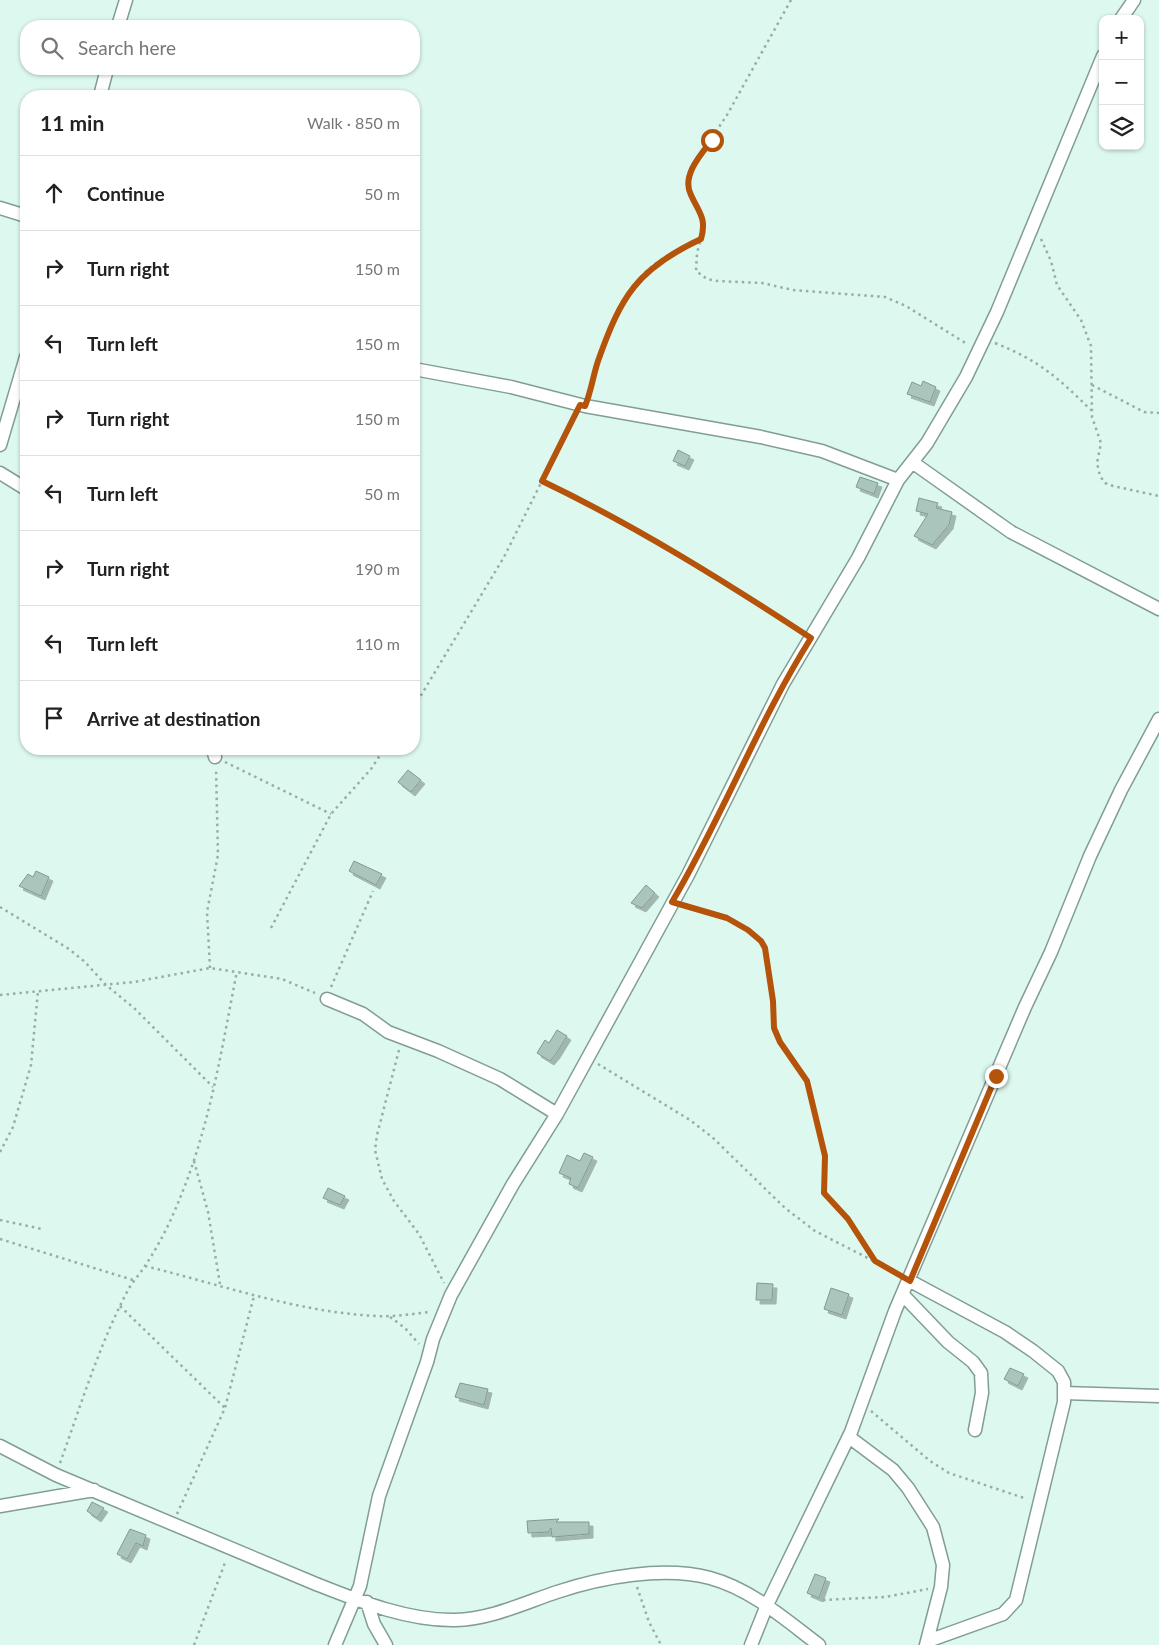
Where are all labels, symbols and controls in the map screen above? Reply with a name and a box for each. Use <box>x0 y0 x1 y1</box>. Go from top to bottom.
map controls <box>1099 15 1144 150</box>
button: + <box>1099 15 1144 60</box>
search box <box>20 20 420 75</box>
icon: search <box>38 34 66 62</box>
text: Search here <box>78 36 176 59</box>
button: − <box>1099 60 1144 105</box>
button: layers <box>1099 105 1144 150</box>
text: 11 min <box>40 110 104 135</box>
text: Walk · 850 m <box>307 113 400 132</box>
route start <box>701 129 724 152</box>
icon: ahead <box>40 179 68 207</box>
text: Continue <box>87 182 165 205</box>
text: 50 m <box>364 184 400 203</box>
icon: right <box>40 254 68 282</box>
text: Turn right <box>87 257 169 280</box>
text: 150 m <box>355 259 400 278</box>
icon: left <box>40 329 68 357</box>
text: Turn left <box>87 332 158 355</box>
text: 150 m <box>355 334 400 353</box>
icon: right <box>40 404 68 432</box>
text: Turn right <box>87 407 169 430</box>
text: 150 m <box>355 409 400 428</box>
icon: left <box>40 479 68 507</box>
text: Turn left <box>87 482 158 505</box>
text: 50 m <box>364 484 400 503</box>
icon: right <box>40 554 68 582</box>
text: Turn right <box>87 557 169 580</box>
text: 190 m <box>355 559 400 578</box>
icon: left <box>40 629 68 657</box>
text: Turn left <box>87 632 158 655</box>
text: 110 m <box>355 634 400 653</box>
icon: arrive <box>40 704 68 732</box>
text: Arrive at destination <box>87 707 260 730</box>
route end <box>985 1065 1008 1088</box>

